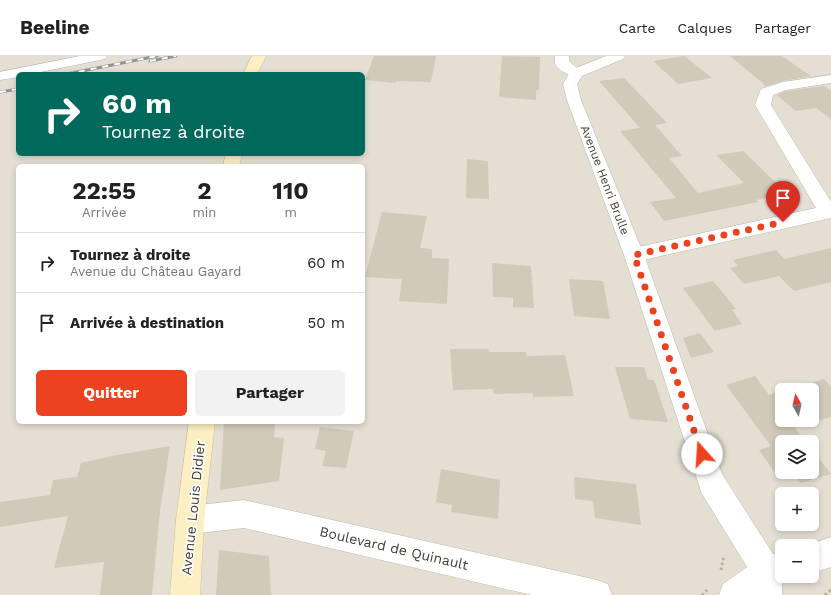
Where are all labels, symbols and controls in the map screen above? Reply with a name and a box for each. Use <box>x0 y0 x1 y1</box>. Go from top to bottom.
text: Beeline <box>20 16 90 39</box>
text: Carte <box>619 20 656 36</box>
text: Calques <box>678 20 732 36</box>
text: Partager <box>754 20 811 36</box>
text: 60 m <box>102 87 172 120</box>
icon: right <box>36 88 88 140</box>
text: Tournez à droite <box>102 121 245 142</box>
street label: Avenue Henri Brulle <box>578 123 632 237</box>
text: 22:55 <box>72 177 136 205</box>
text: 2 <box>197 177 211 205</box>
text: 110 <box>273 177 309 205</box>
pin <box>766 181 800 222</box>
icon: arrive <box>772 187 794 209</box>
text: Arrivée <box>82 205 126 220</box>
text: min <box>192 205 216 220</box>
text: m <box>284 205 297 220</box>
text: Tournez à droite <box>70 246 190 264</box>
icon: right <box>36 252 58 274</box>
text: 60 m <box>307 254 345 272</box>
text: Avenue du Château Gayard <box>70 264 241 279</box>
icon: arrive <box>36 312 58 334</box>
text: Arrivée à destination <box>70 314 224 332</box>
text: 50 m <box>308 314 345 332</box>
button: Quitter <box>36 370 187 416</box>
button: Partager <box>195 370 345 416</box>
north arrow <box>775 383 819 427</box>
map controls <box>775 383 819 583</box>
position arrow <box>681 433 723 475</box>
button: layers <box>775 435 819 479</box>
street label: Avenue Louis Didier <box>178 440 208 576</box>
button: + <box>775 487 819 531</box>
street label: Boulevard de Quinault <box>318 523 470 573</box>
button: − <box>775 539 819 583</box>

